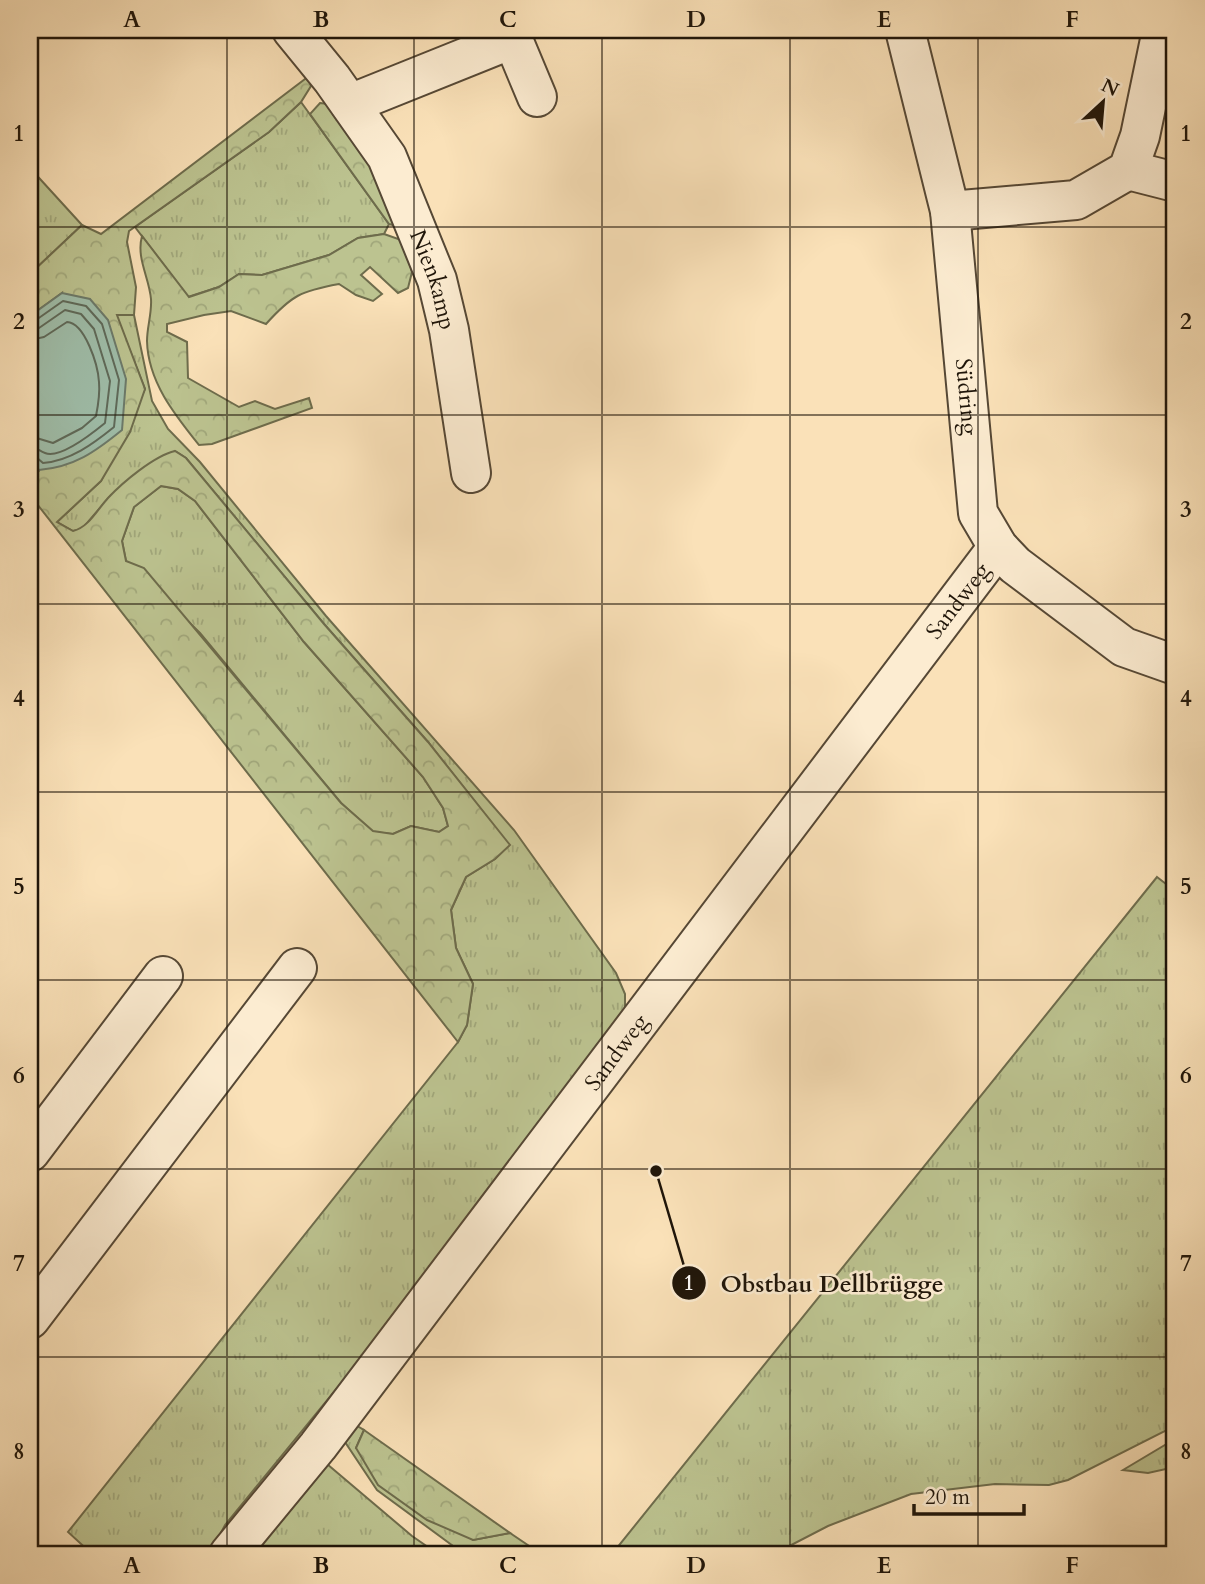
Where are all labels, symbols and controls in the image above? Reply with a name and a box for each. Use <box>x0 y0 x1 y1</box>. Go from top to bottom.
text: A <box>123 4 141 35</box>
text: B <box>313 4 329 35</box>
text: C <box>499 4 517 35</box>
text: D <box>686 4 706 35</box>
text: E <box>877 4 891 35</box>
text: F <box>1065 4 1079 35</box>
north arrow <box>1068 66 1138 136</box>
text: N <box>1097 72 1124 103</box>
text: 1 <box>13 118 25 149</box>
text: 1 <box>1180 118 1192 149</box>
street label: Nienkamp <box>402 225 463 333</box>
text: 2 <box>13 306 25 337</box>
text: 2 <box>1180 306 1192 337</box>
street label: Südring <box>948 357 986 437</box>
text: 3 <box>13 494 25 525</box>
text: 3 <box>1180 494 1192 525</box>
street label: Sandweg <box>919 556 997 646</box>
text: 4 <box>13 683 25 714</box>
text: 4 <box>1180 683 1192 714</box>
text: 5 <box>13 871 25 902</box>
text: 5 <box>1180 871 1192 902</box>
street label: Sandweg <box>577 1008 656 1097</box>
text: 6 <box>13 1060 25 1091</box>
text: 6 <box>1180 1060 1192 1091</box>
text: 7 <box>13 1248 25 1279</box>
text: 7 <box>1180 1248 1192 1279</box>
callout: Obstbau Dellbrügge <box>672 1261 958 1306</box>
text: Obstbau Dellbrügge <box>720 1268 944 1301</box>
text: 1 <box>684 1269 694 1298</box>
text: 8 <box>13 1436 25 1467</box>
text: 8 <box>1180 1436 1192 1467</box>
scale bar <box>914 1472 1025 1516</box>
text: 20 m <box>925 1483 970 1512</box>
text: A <box>123 1550 141 1581</box>
text: B <box>313 1550 329 1581</box>
text: C <box>499 1550 517 1581</box>
text: D <box>686 1550 706 1581</box>
text: E <box>877 1550 891 1581</box>
text: F <box>1065 1550 1079 1581</box>

